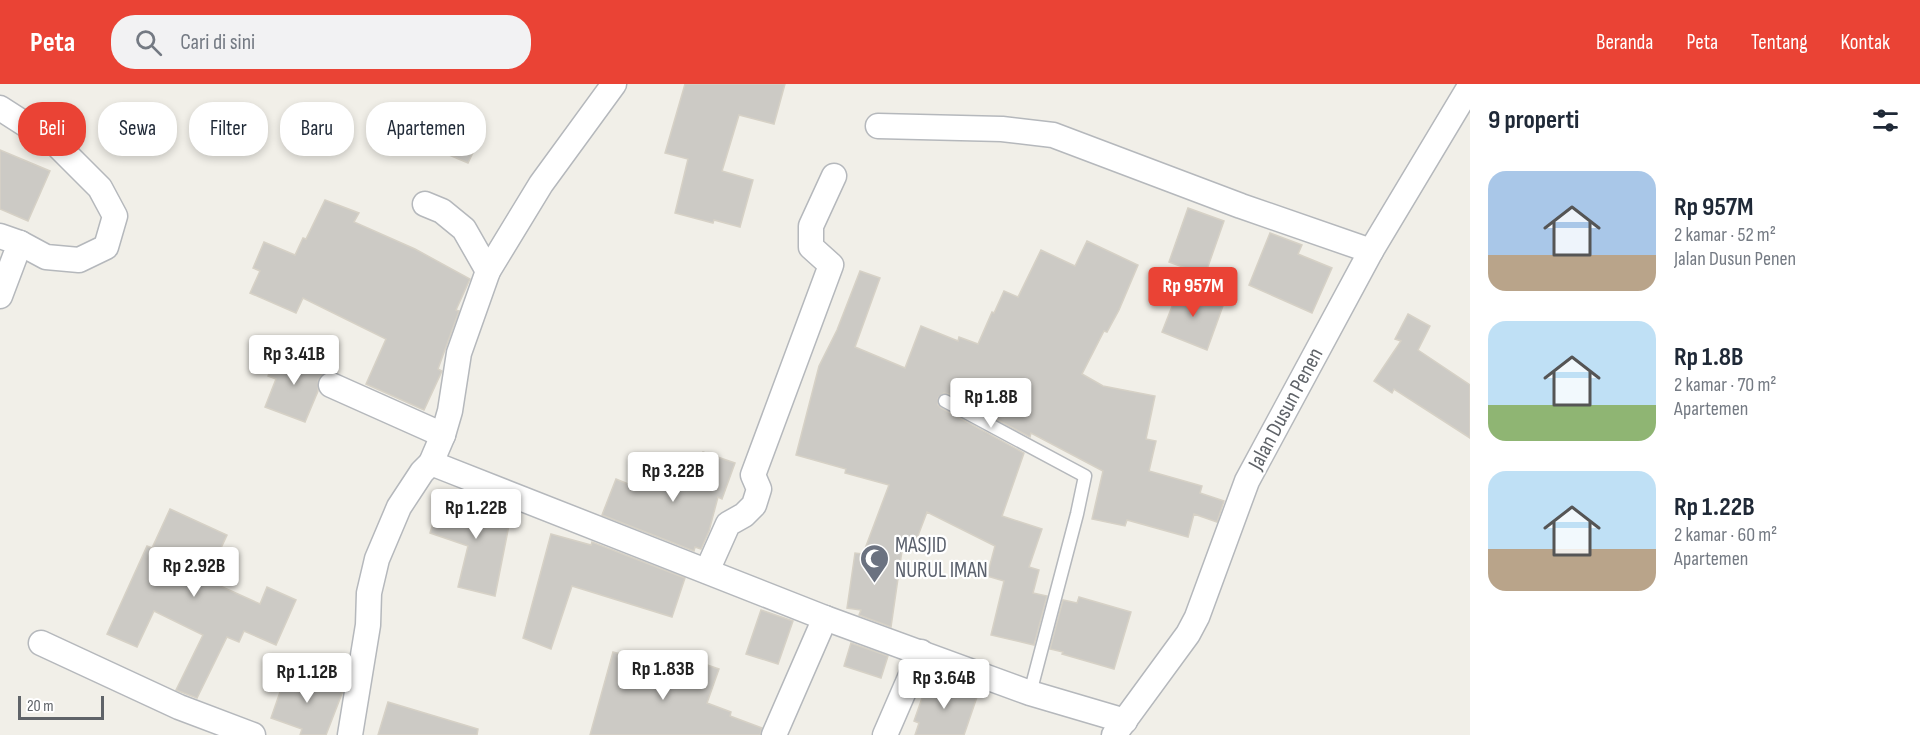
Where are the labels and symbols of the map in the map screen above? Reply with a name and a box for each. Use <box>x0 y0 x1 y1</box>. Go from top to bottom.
pin: Rp 957M <box>1138 267 1248 318</box>
pin: Rp 3.41B <box>232 335 356 386</box>
street label: Jalan Dusun Penen <box>1242 343 1329 476</box>
pin: Rp 1.8B <box>936 378 1046 429</box>
pin: Rp 3.22B <box>611 452 735 503</box>
pin: Rp 1.22B <box>414 489 538 540</box>
place label: MASJID NURUL IMAN <box>895 532 988 584</box>
mosque icon: MASJID NURUL IMAN <box>858 542 890 584</box>
pin: Rp 2.92B <box>132 547 256 598</box>
pin: Rp 1.83B <box>601 650 725 701</box>
pin: Rp 1.12B <box>245 653 369 704</box>
pin: Rp 3.64B <box>882 659 1006 710</box>
scale bar <box>18 693 104 720</box>

